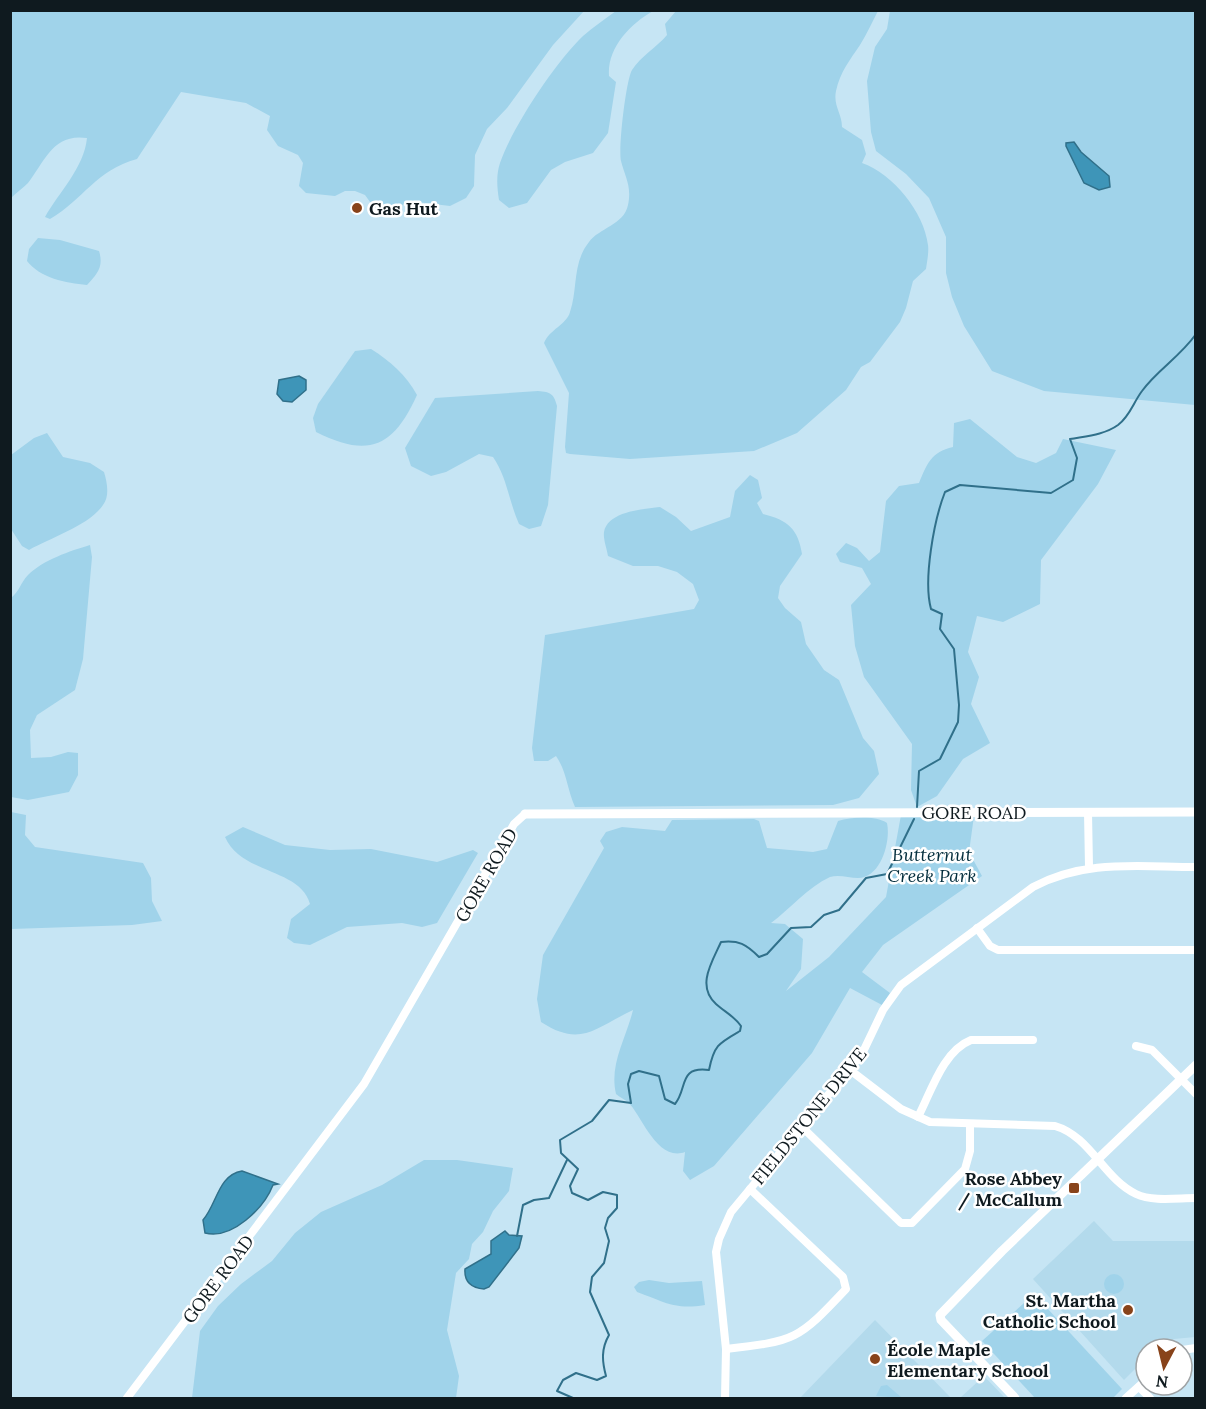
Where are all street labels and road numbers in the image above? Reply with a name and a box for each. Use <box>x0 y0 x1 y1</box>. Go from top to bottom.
street label: GORE ROAD <box>922 801 1026 824</box>
street label: GORE ROAD <box>450 824 522 926</box>
street label: FIELDSTONE DRIVE <box>747 1043 871 1189</box>
street label: GORE ROAD <box>177 1230 259 1328</box>

